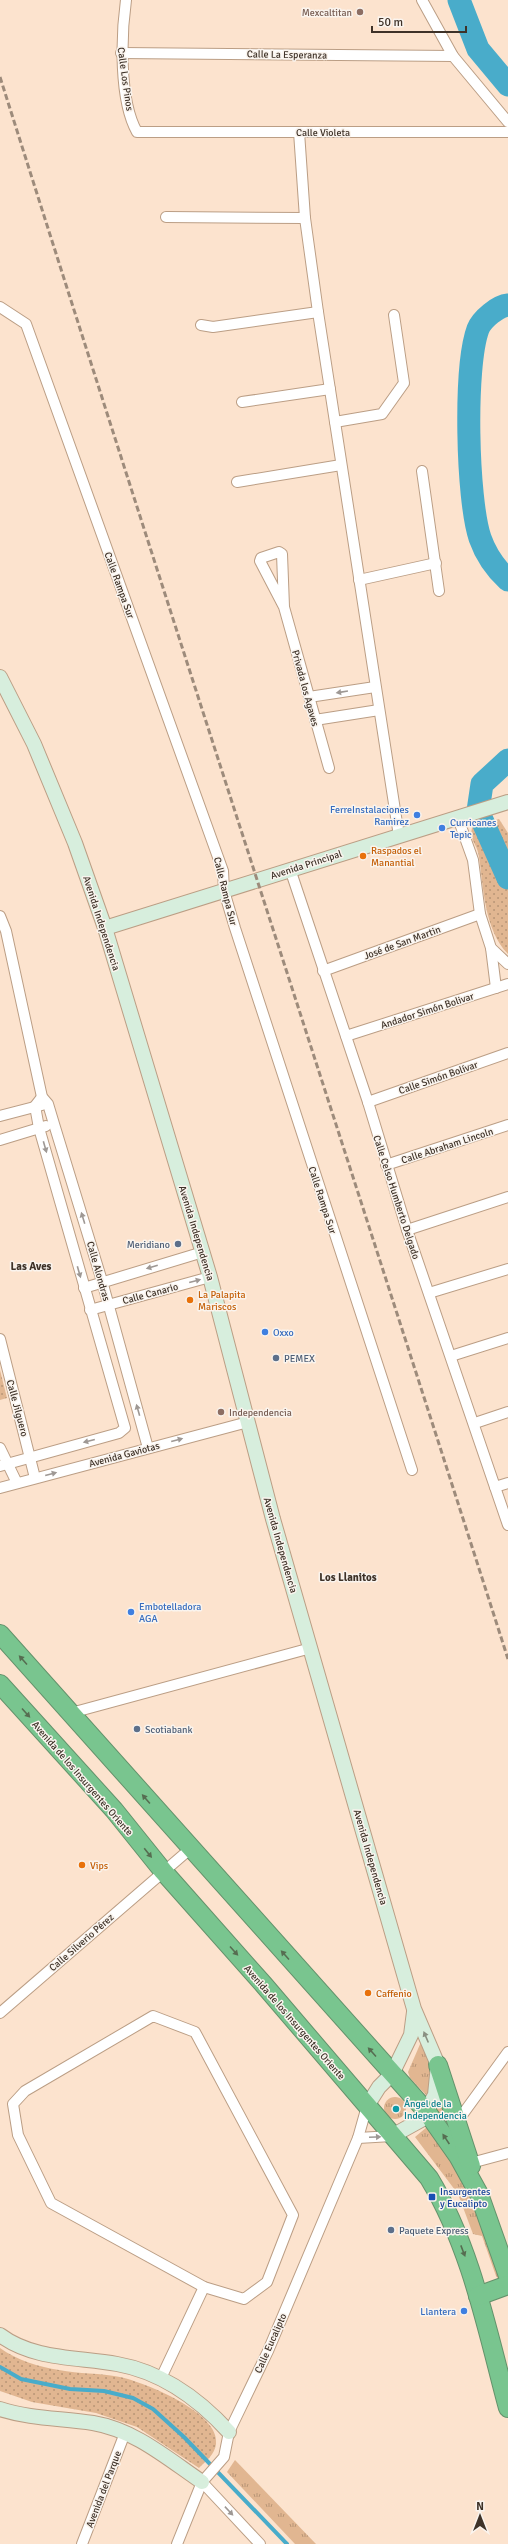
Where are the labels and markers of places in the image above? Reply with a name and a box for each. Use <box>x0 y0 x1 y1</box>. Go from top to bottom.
place label: Mexcaltitan <box>302 7 352 19</box>
marker: Mexcaltitan <box>355 7 365 17</box>
place label: FerreInstalaciones Ramirez <box>330 804 410 828</box>
marker: FerreInstalaciones Ramirez <box>412 810 422 820</box>
place label: Curricanes Tepic <box>450 817 497 841</box>
marker: Curricanes Tepic <box>437 823 447 833</box>
place label: Raspados el Manantial <box>371 845 422 869</box>
marker: Raspados el Manantial <box>358 851 368 861</box>
place label: Meridiano <box>127 1239 170 1251</box>
marker: Meridiano <box>173 1239 183 1249</box>
place label: La Palapita Mariscos <box>198 1289 245 1313</box>
marker: La Palapita Mariscos <box>185 1295 195 1305</box>
marker: Oxxo <box>260 1327 270 1337</box>
place label: Oxxo <box>273 1327 294 1339</box>
marker: PEMEX <box>271 1353 281 1363</box>
place label: PEMEX <box>284 1353 315 1365</box>
marker: Independencia <box>216 1407 226 1417</box>
place label: Independencia <box>229 1407 292 1419</box>
place label: Embotelladora AGA <box>139 1601 201 1625</box>
marker: Embotelladora AGA <box>126 1607 136 1617</box>
marker: Scotiabank <box>132 1724 142 1734</box>
place label: Scotiabank <box>145 1724 193 1736</box>
marker: Vips <box>77 1860 87 1870</box>
place label: Vips <box>90 1860 109 1872</box>
marker: Caffenio <box>363 1988 373 1998</box>
place label: Caffenio <box>376 1988 412 2000</box>
place label: Ángel de la Independencia <box>404 2097 467 2122</box>
marker: Ángel de la Independencia <box>391 2104 401 2114</box>
place label: Insurgentes y Eucalipto <box>440 2186 491 2210</box>
marker: Insurgentes y Eucalipto <box>427 2192 437 2202</box>
marker: Paquete Express <box>386 2225 396 2235</box>
place label: Paquete Express <box>399 2225 469 2237</box>
place label: Llantera <box>420 2306 456 2318</box>
marker: Llantera <box>459 2306 469 2316</box>

